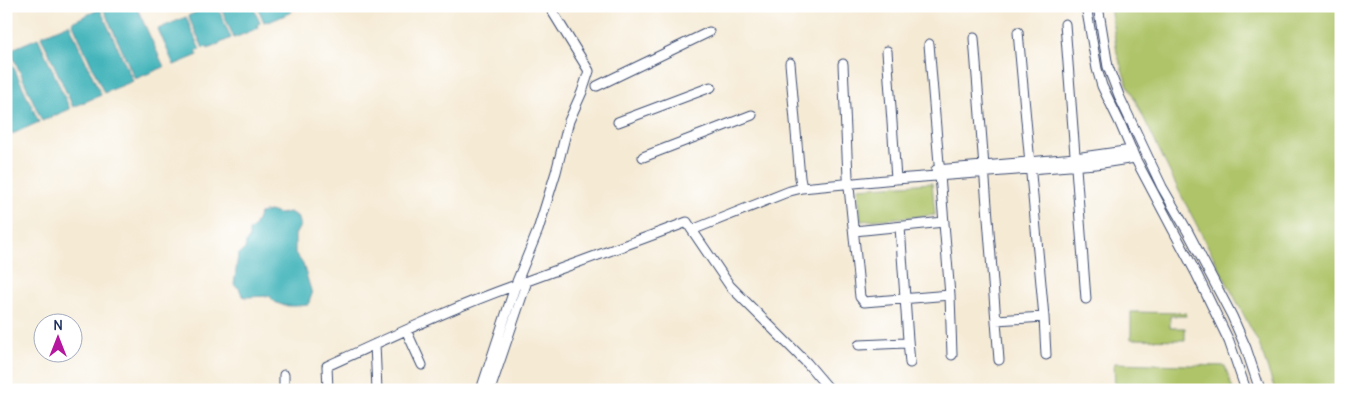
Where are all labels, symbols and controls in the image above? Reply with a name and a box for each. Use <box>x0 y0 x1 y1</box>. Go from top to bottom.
north arrow <box>32 314 82 364</box>
text: N <box>53 316 63 334</box>

